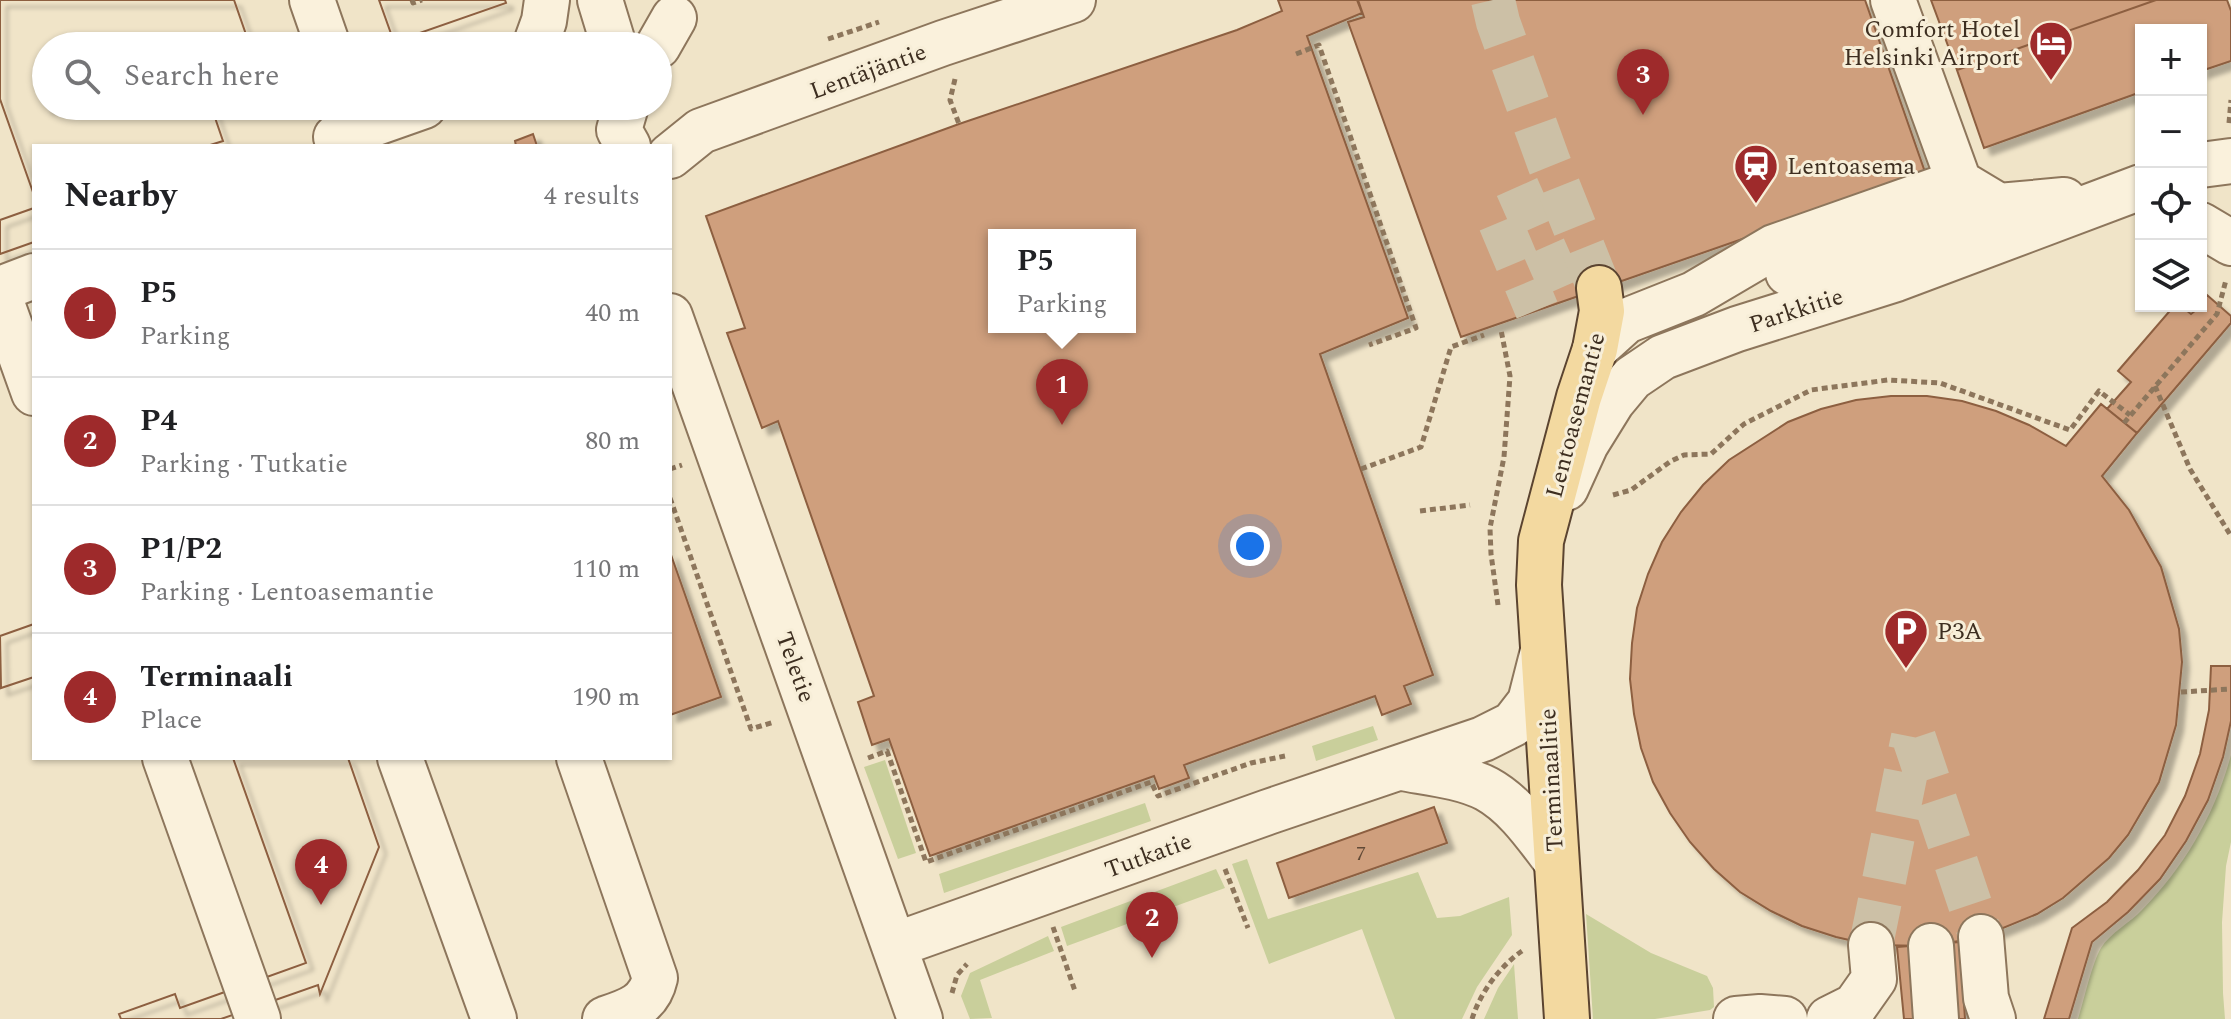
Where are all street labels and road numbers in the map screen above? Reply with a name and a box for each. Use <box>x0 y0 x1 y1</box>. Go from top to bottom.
street label: Lentäjäntie <box>805 34 932 110</box>
street label: Parkkitie <box>1744 279 1848 343</box>
street label: Lentoasemantie <box>1537 329 1615 502</box>
street label: Teletie <box>766 627 824 708</box>
street label: Terminaalitie <box>1530 707 1574 853</box>
street label: Tutkatie <box>1100 824 1197 888</box>

